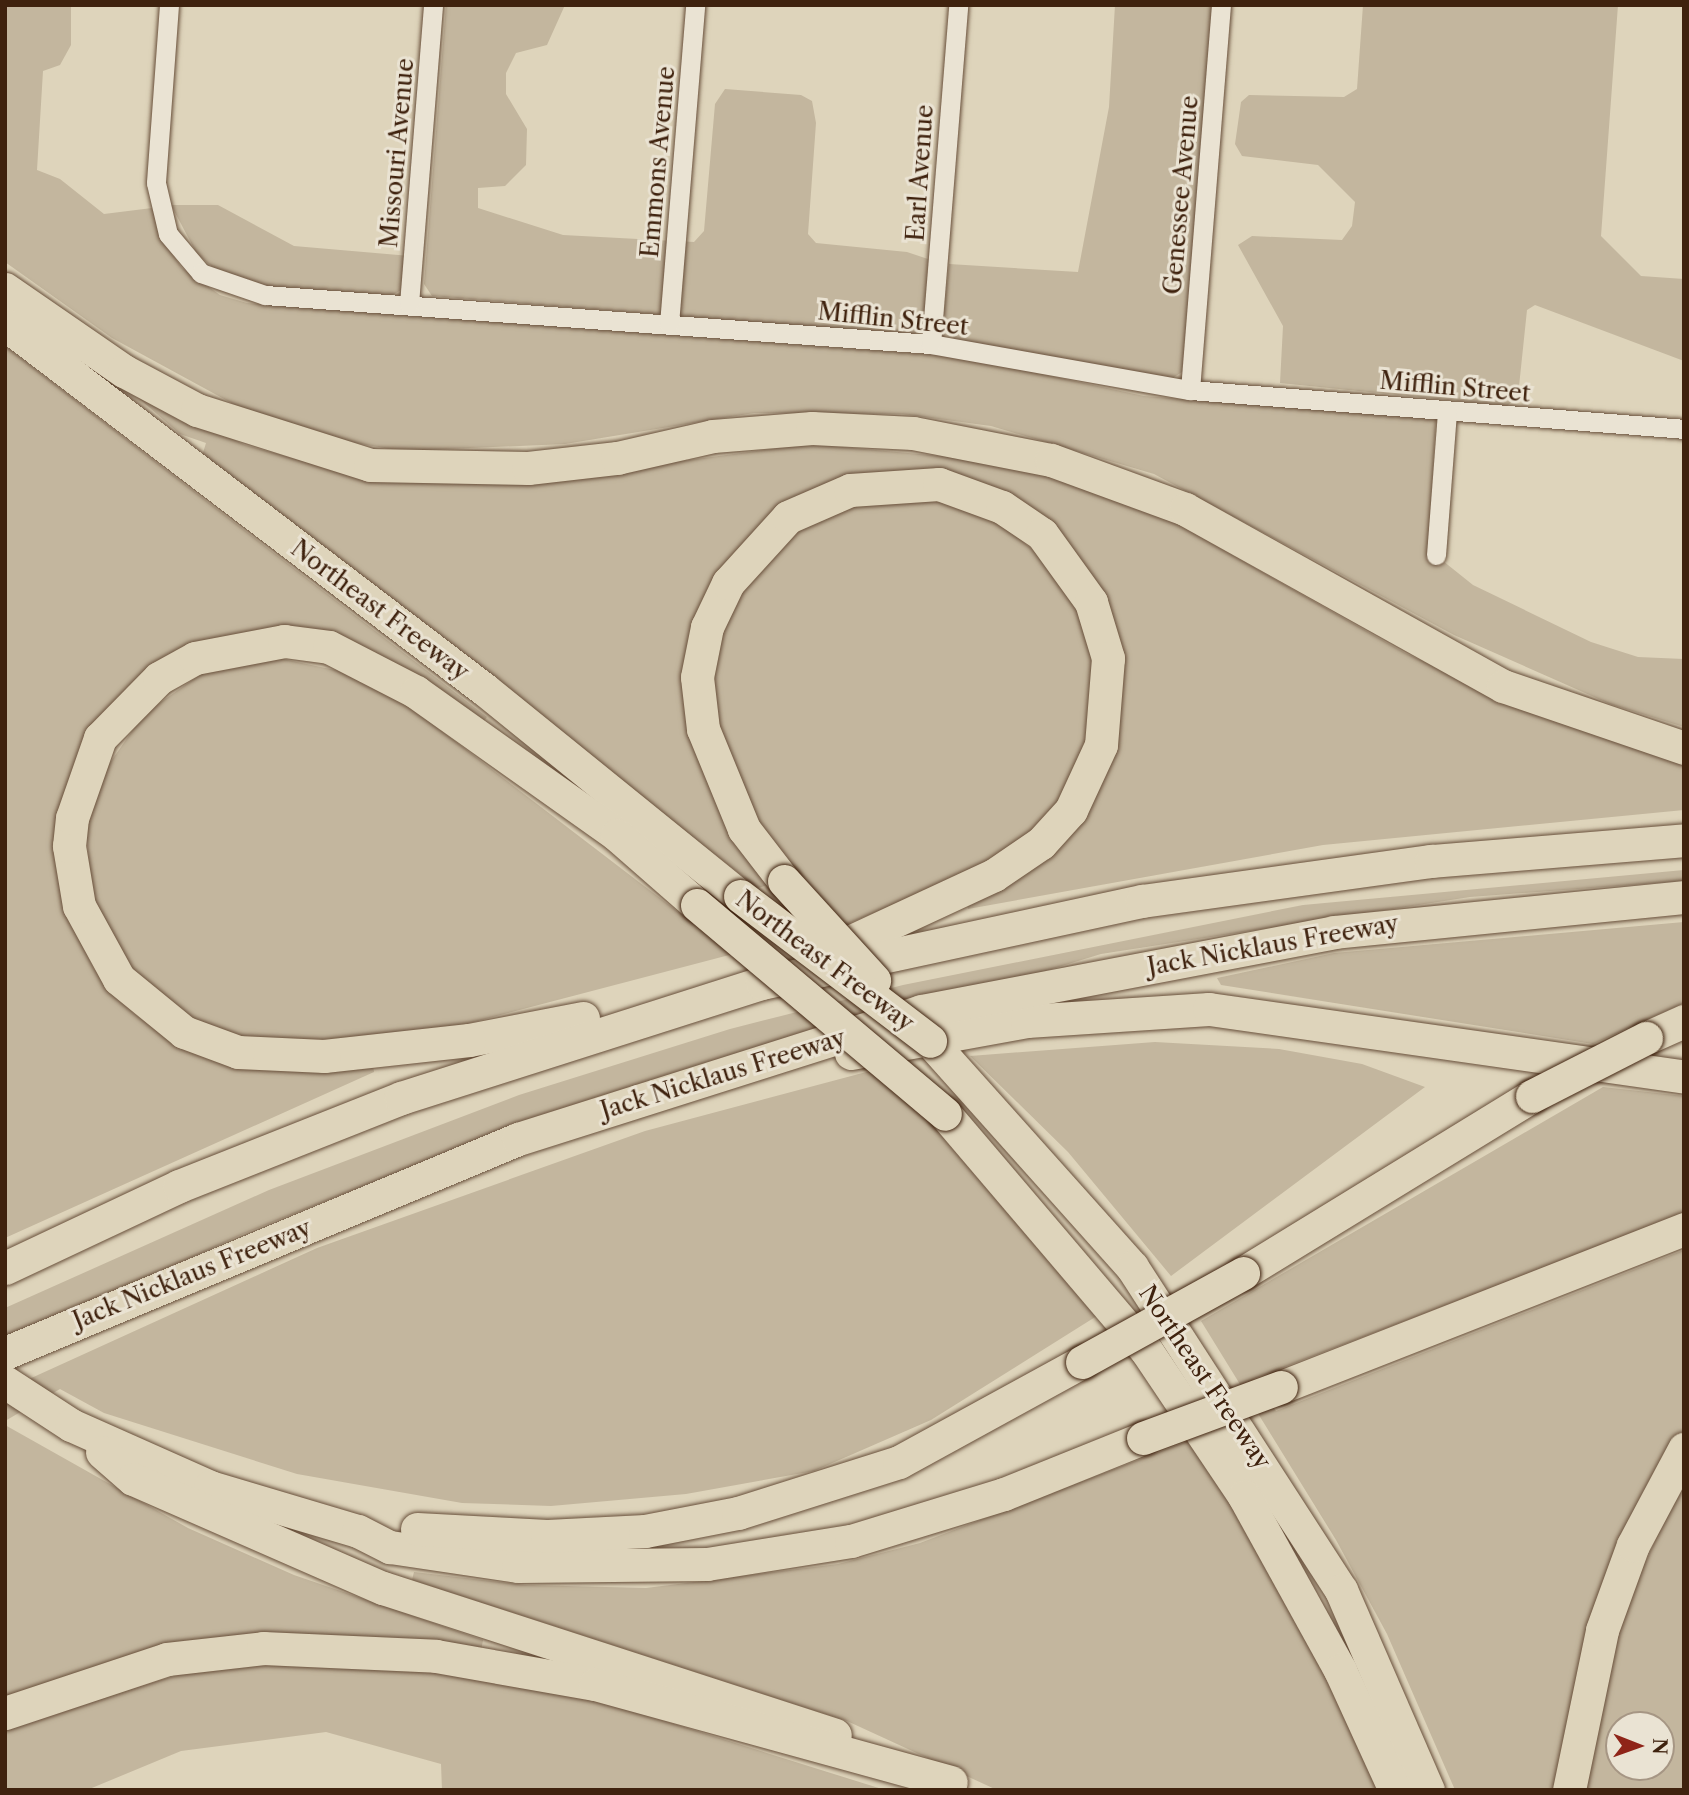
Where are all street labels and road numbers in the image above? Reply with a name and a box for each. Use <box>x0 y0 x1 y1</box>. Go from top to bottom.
street label: Missouri Avenue <box>374 57 420 249</box>
street label: Emmons Avenue <box>635 65 681 259</box>
street label: Genessee Avenue <box>1158 94 1204 296</box>
street label: Earl Avenue <box>901 103 939 243</box>
street label: Mifflin Street <box>816 297 970 341</box>
street label: Mifflin Street <box>1378 366 1532 408</box>
street label: Northeast Freeway <box>285 534 475 686</box>
street label: Northeast Freeway <box>730 885 920 1037</box>
street label: Jack Nicklaus Freeway <box>1145 909 1401 981</box>
street label: Jack Nicklaus Freeway <box>597 1023 849 1125</box>
street label: Jack Nicklaus Freeway <box>68 1213 316 1335</box>
street label: Northeast Freeway <box>1133 1280 1277 1474</box>

